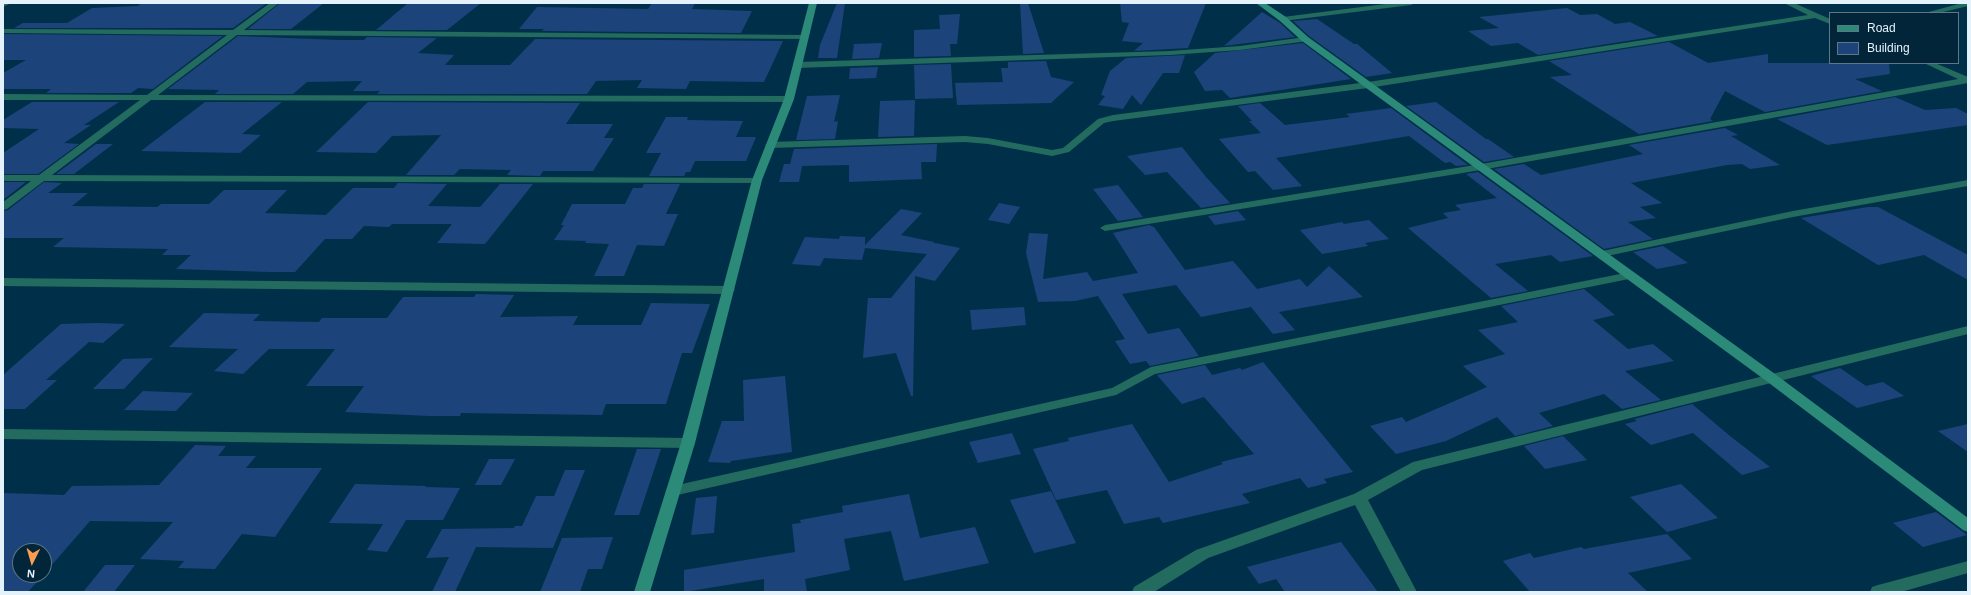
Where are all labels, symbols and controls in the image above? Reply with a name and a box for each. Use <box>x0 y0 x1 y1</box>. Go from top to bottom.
legend <box>1829 12 1959 64</box>
text: Road <box>1867 21 1896 35</box>
text: Building <box>1867 41 1910 55</box>
north arrow <box>12 543 52 583</box>
text: N <box>27 568 36 580</box>

